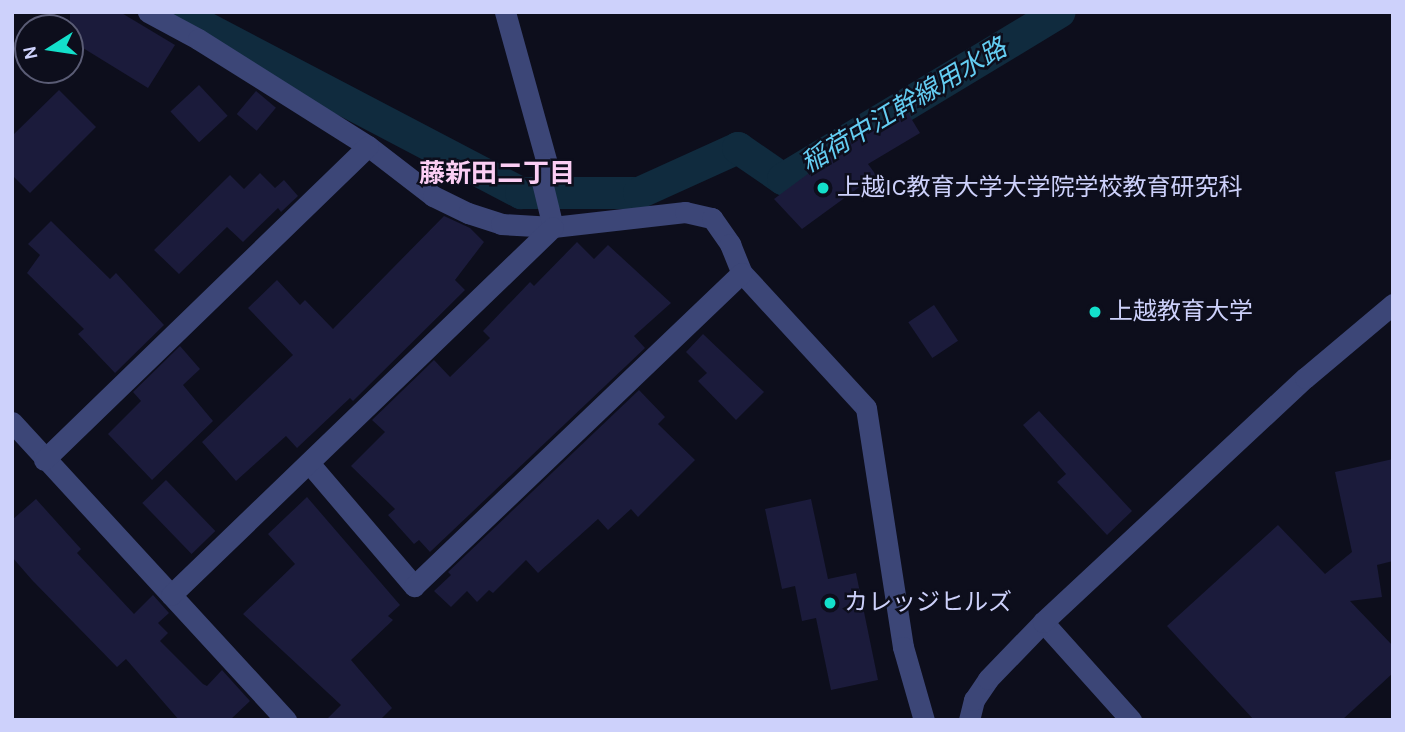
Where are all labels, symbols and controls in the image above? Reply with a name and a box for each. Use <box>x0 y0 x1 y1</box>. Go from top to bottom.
north arrow <box>14 14 84 84</box>
water label: 稲荷中江幹線用水路 <box>796 32 1012 180</box>
text: N <box>18 44 43 62</box>
district label: 藤新田二丁目 <box>419 158 575 190</box>
place label: 上越IC教育大学大学院学校教育研究科 <box>837 174 1242 202</box>
marker: 上越IC教育大学大学院学校教育研究科 <box>815 180 831 196</box>
place label: 上越教育大学 <box>1109 298 1253 326</box>
marker: 上越教育大学 <box>1087 304 1103 320</box>
place label: カレッジヒルズ <box>844 589 1012 617</box>
marker: カレッジヒルズ <box>822 595 838 611</box>

